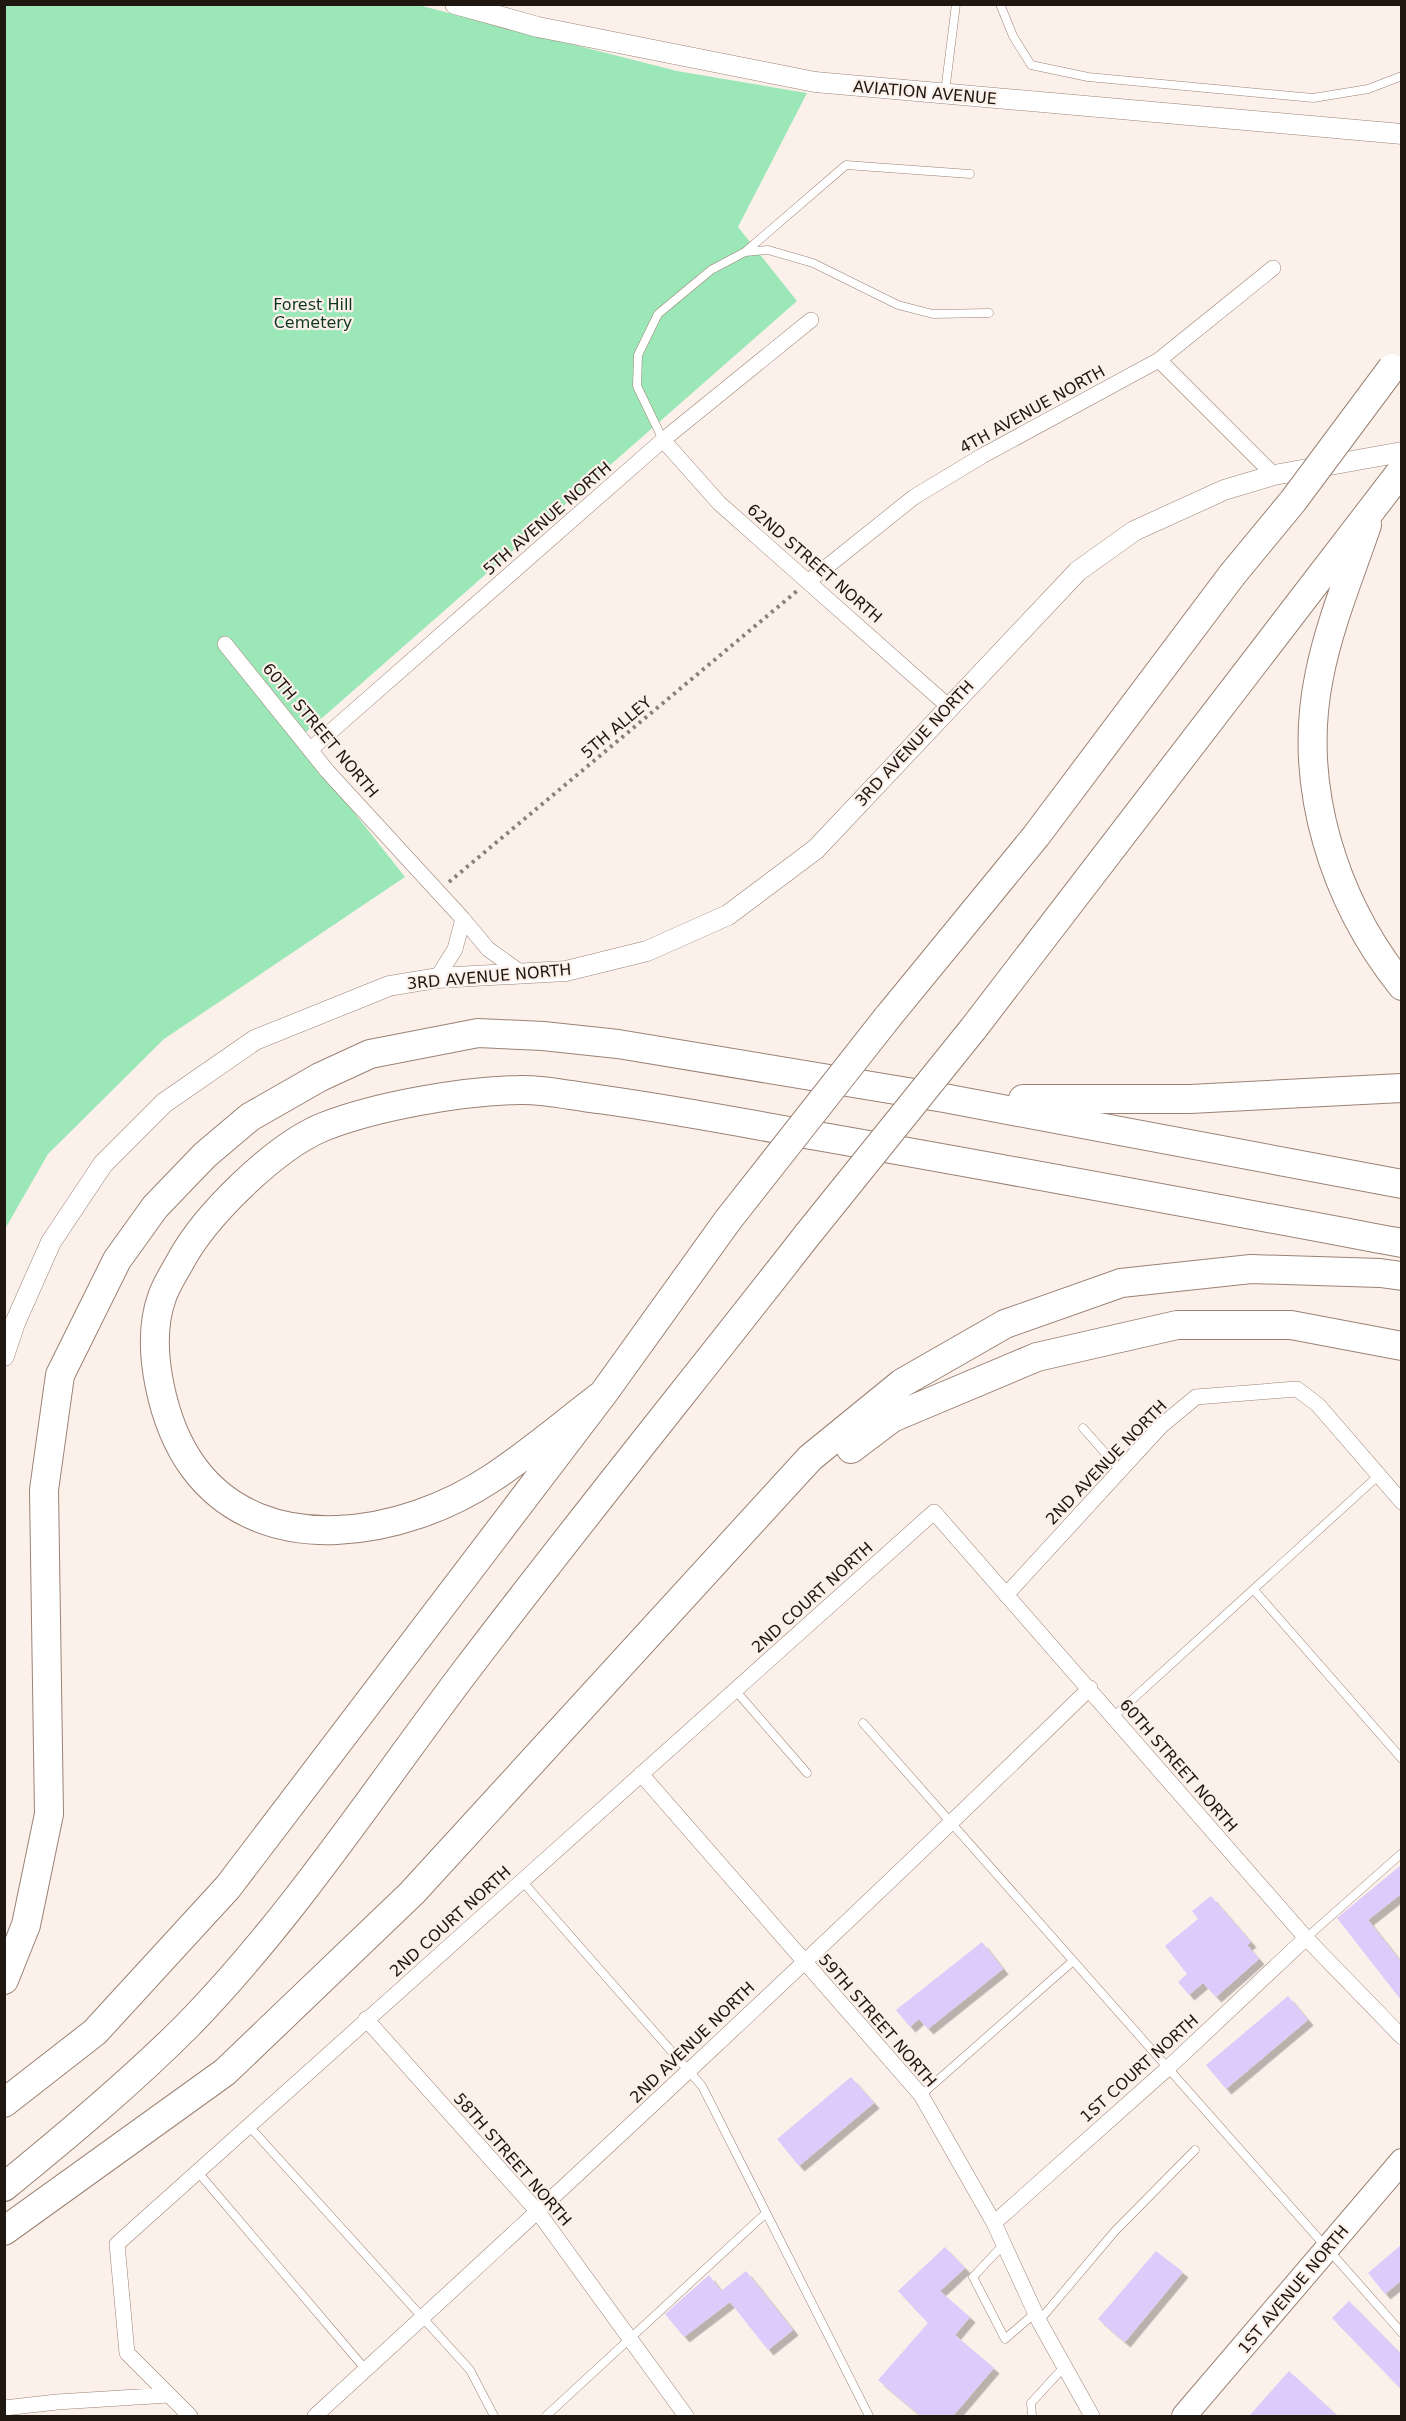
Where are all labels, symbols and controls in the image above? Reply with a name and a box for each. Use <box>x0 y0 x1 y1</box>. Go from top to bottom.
street label: AVIATION AVENUE <box>852 77 998 108</box>
park label: Forest Hill Cemetery <box>273 295 353 332</box>
street label: 4TH AVENUE NORTH <box>956 362 1108 457</box>
street label: 5TH AVENUE NORTH <box>479 458 615 579</box>
street label: 62ND STREET NORTH <box>743 500 886 627</box>
street label: 60TH STREET NORTH <box>259 659 382 801</box>
street label: 3RD AVENUE NORTH <box>851 677 978 810</box>
street label: 5TH ALLEY <box>577 692 655 762</box>
street label: 3RD AVENUE NORTH <box>406 960 572 993</box>
street label: 2ND AVENUE NORTH <box>1042 1396 1171 1529</box>
street label: 2ND COURT NORTH <box>748 1538 877 1657</box>
street label: 60TH STREET NORTH <box>1116 1695 1241 1836</box>
street label: 2ND COURT NORTH <box>386 1862 515 1981</box>
street label: 59TH STREET NORTH <box>815 1950 940 2091</box>
street label: 2ND AVENUE NORTH <box>626 1978 759 2107</box>
street label: 1ST COURT NORTH <box>1077 2011 1202 2126</box>
street label: 58TH STREET NORTH <box>450 2089 575 2230</box>
street label: 1ST AVENUE NORTH <box>1234 2221 1353 2357</box>

